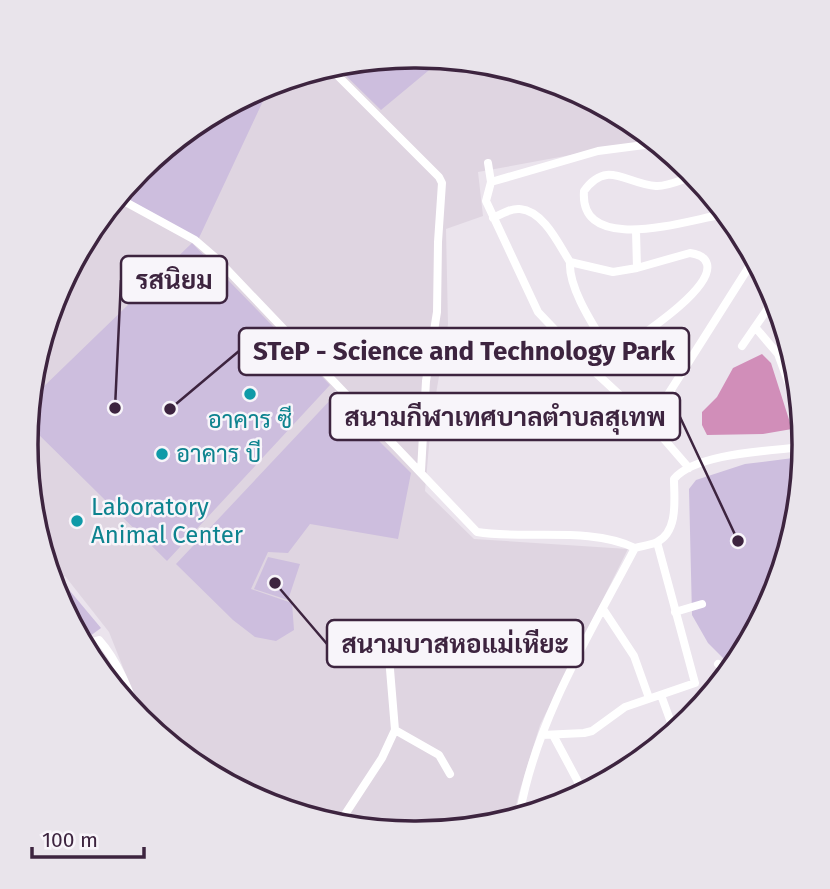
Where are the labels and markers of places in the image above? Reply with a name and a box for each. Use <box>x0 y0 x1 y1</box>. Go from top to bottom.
callout: รสนิยม <box>121 256 227 303</box>
callout: STeP - Science and Technology Park <box>239 328 689 375</box>
marker: อาคาร ซี <box>242 386 258 402</box>
callout: สนามกีฬาเทศบาลตำบลสุเทพ <box>330 393 680 440</box>
place label: อาคาร ซี <box>208 405 292 434</box>
place label: อาคาร บี <box>176 439 261 468</box>
marker: อาคาร บี <box>154 446 170 462</box>
place label: Laboratory Animal Center <box>91 493 244 549</box>
marker: Laboratory Animal Center <box>69 513 85 529</box>
callout: สนามบาสหอแม่เหียะ <box>327 620 583 667</box>

